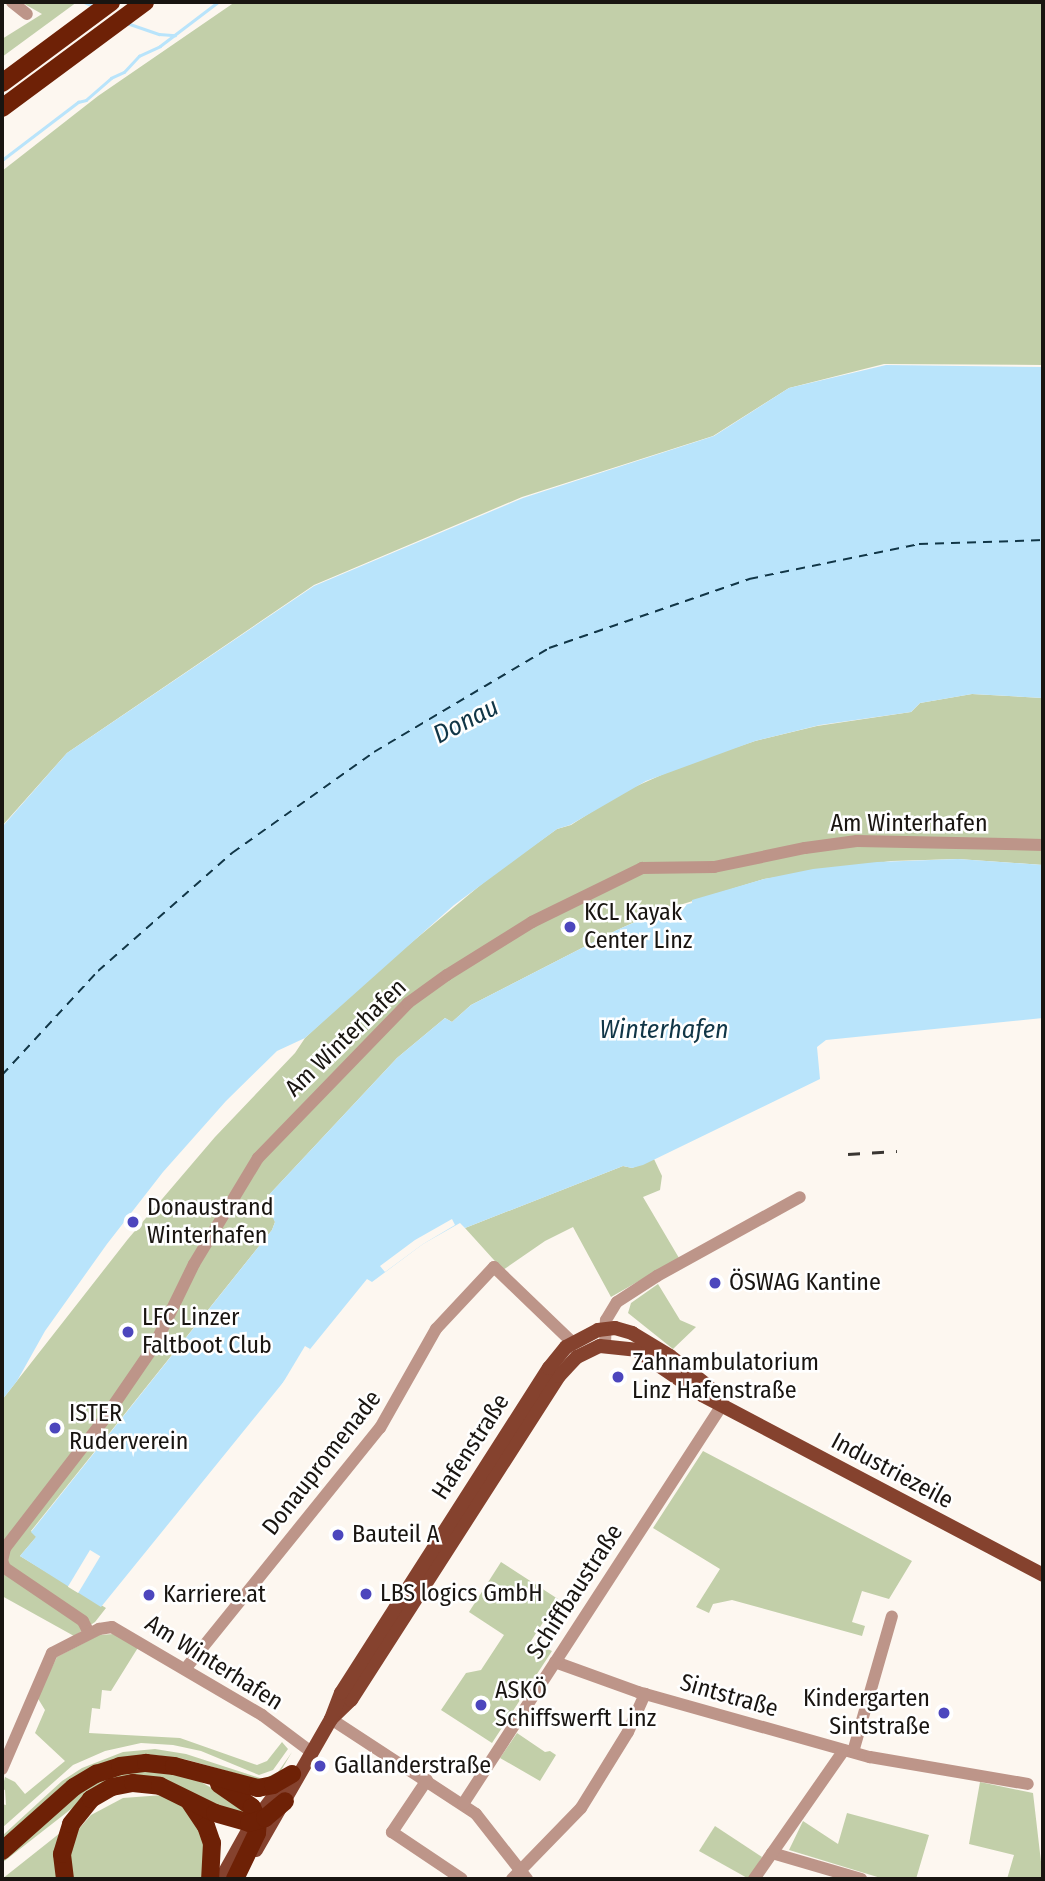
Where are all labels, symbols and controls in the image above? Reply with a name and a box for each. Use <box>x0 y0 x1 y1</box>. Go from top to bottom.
water label: Donau <box>428 691 504 751</box>
street label: Am Winterhafen <box>830 810 988 838</box>
place label: KCL Kayak Center Linz <box>584 899 692 955</box>
marker: KCL Kayak Center Linz <box>562 919 578 935</box>
street label: Am Winterhafen <box>279 973 413 1103</box>
water label: Winterhafen <box>599 1014 729 1046</box>
place label: Donaustrand Winterhafen <box>147 1194 274 1250</box>
marker: Donaustrand Winterhafen <box>125 1214 141 1230</box>
place label: ÖSWAG Kantine <box>729 1269 881 1297</box>
marker: ÖSWAG Kantine <box>707 1275 723 1291</box>
place label: LFC Linzer Faltboot Club <box>142 1304 272 1360</box>
marker: LFC Linzer Faltboot Club <box>120 1324 136 1340</box>
place label: Zahnambulatorium Linz Hafenstraße <box>632 1349 819 1405</box>
marker: Zahnambulatorium Linz Hafenstraße <box>610 1369 626 1385</box>
street label: Donaupromenade <box>256 1385 388 1541</box>
street label: Hafenstraße <box>426 1389 516 1505</box>
place label: ISTER Ruderverein <box>69 1400 188 1456</box>
marker: ISTER Ruderverein <box>47 1420 63 1436</box>
street label: Industriezeile <box>826 1427 958 1515</box>
street label: Schiffbaustraße <box>521 1519 629 1665</box>
place label: Bauteil A <box>352 1521 439 1549</box>
marker: Bauteil A <box>330 1527 346 1543</box>
place label: LBS logics GmbH <box>380 1580 543 1608</box>
place label: Karriere.at <box>163 1581 266 1609</box>
marker: LBS logics GmbH <box>358 1586 374 1602</box>
marker: Karriere.at <box>141 1587 157 1603</box>
street label: Am Winterhafen <box>140 1609 288 1717</box>
street label: Sintstraße <box>677 1668 781 1724</box>
place label: ASKÖ Schiffswerft Linz <box>495 1677 656 1733</box>
place label: Kindergarten Sintstraße <box>803 1685 930 1741</box>
marker: ASKÖ Schiffswerft Linz <box>473 1697 489 1713</box>
marker: Kindergarten Sintstraße <box>936 1705 952 1721</box>
place label: Gallanderstraße <box>334 1752 491 1780</box>
marker: Gallanderstraße <box>312 1758 328 1774</box>

